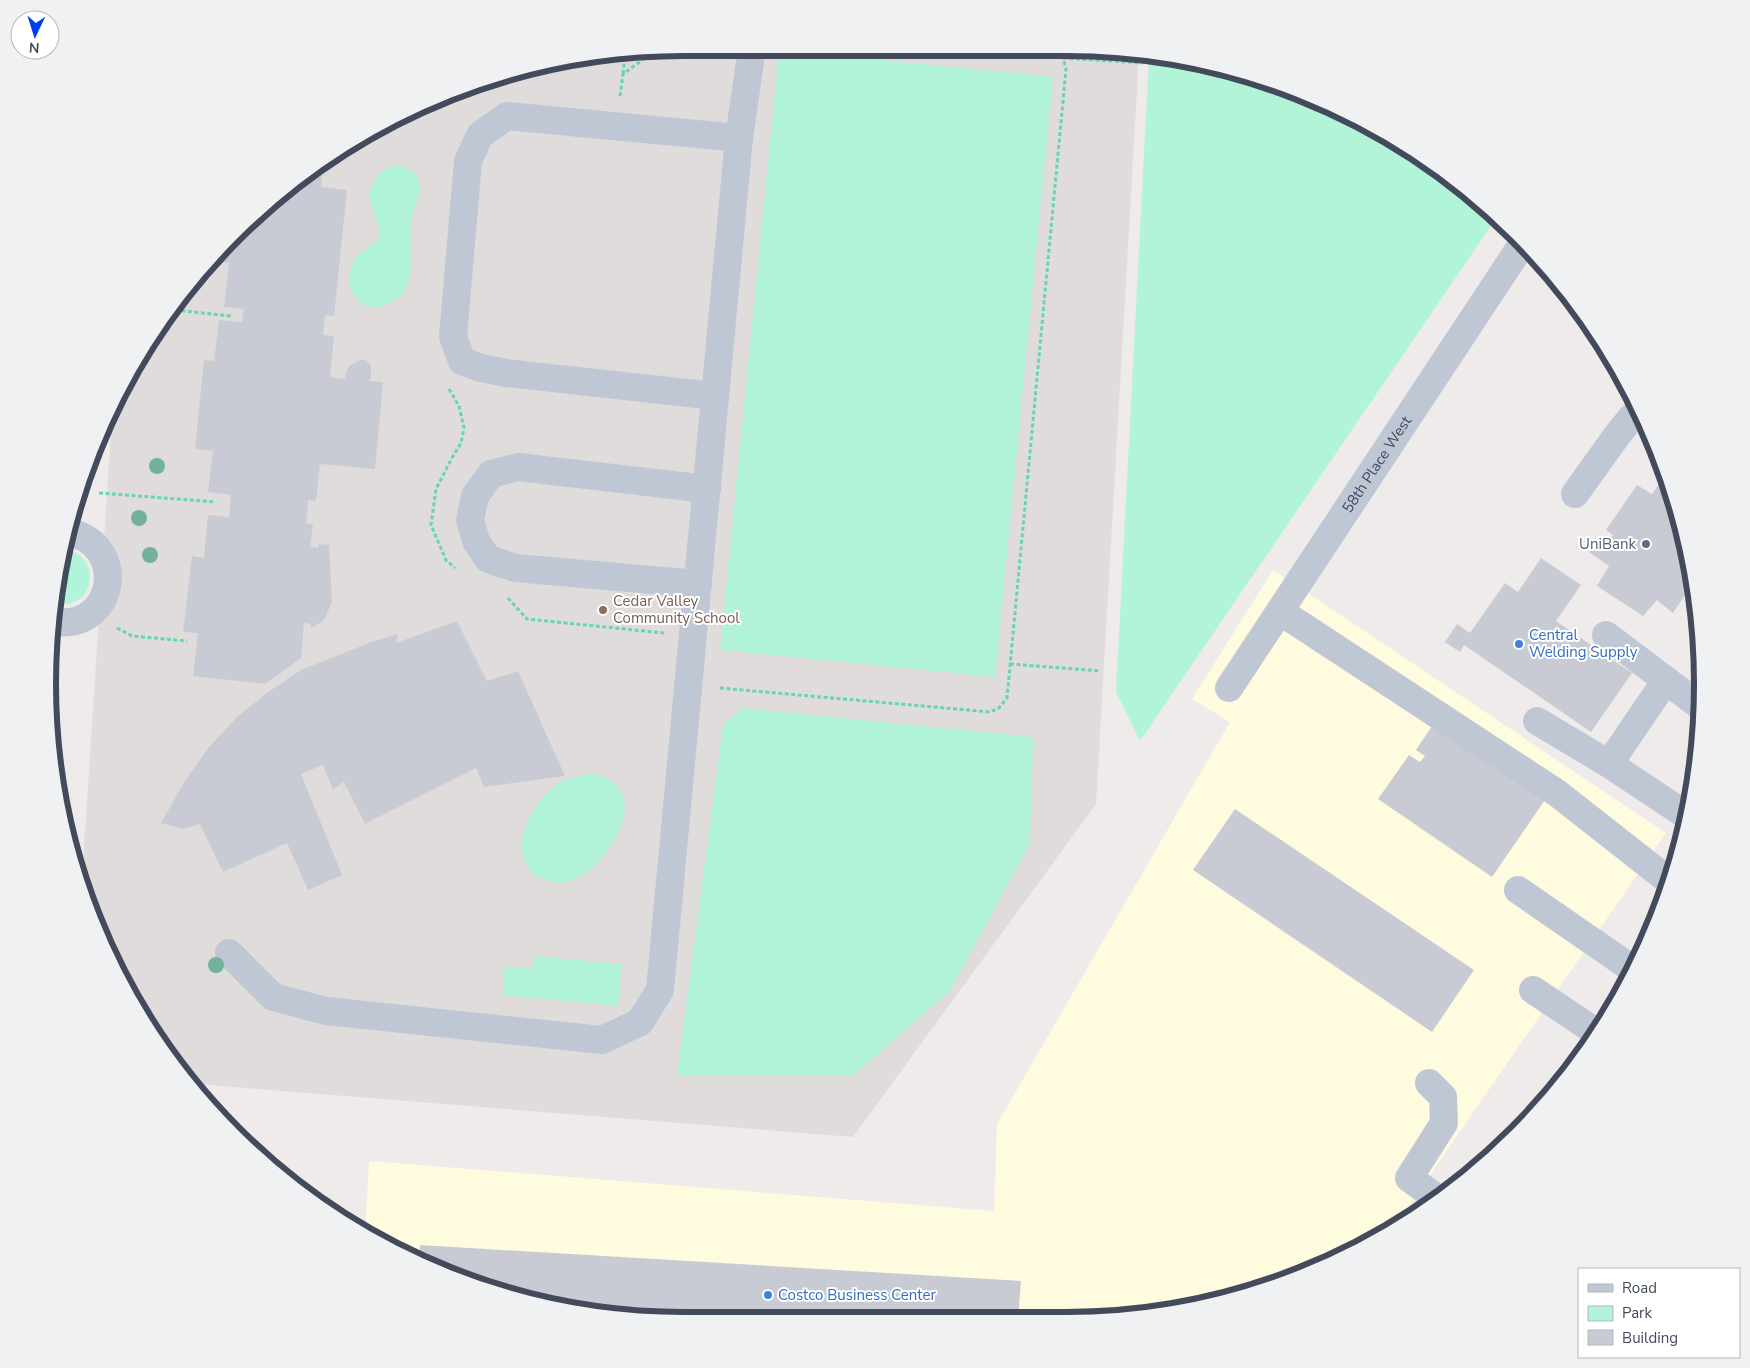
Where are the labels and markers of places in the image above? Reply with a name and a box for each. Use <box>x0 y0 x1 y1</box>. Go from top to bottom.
place label: UniBank <box>1579 534 1636 554</box>
marker: UniBank <box>1640 538 1652 550</box>
place label: Cedar Valley Community School <box>613 591 740 628</box>
marker: Cedar Valley Community School <box>597 604 609 616</box>
place label: Central Welding Supply <box>1529 625 1638 662</box>
marker: Central Welding Supply <box>1513 638 1525 650</box>
place label: Costco Business Center <box>778 1285 936 1305</box>
marker: Costco Business Center <box>762 1289 774 1301</box>

